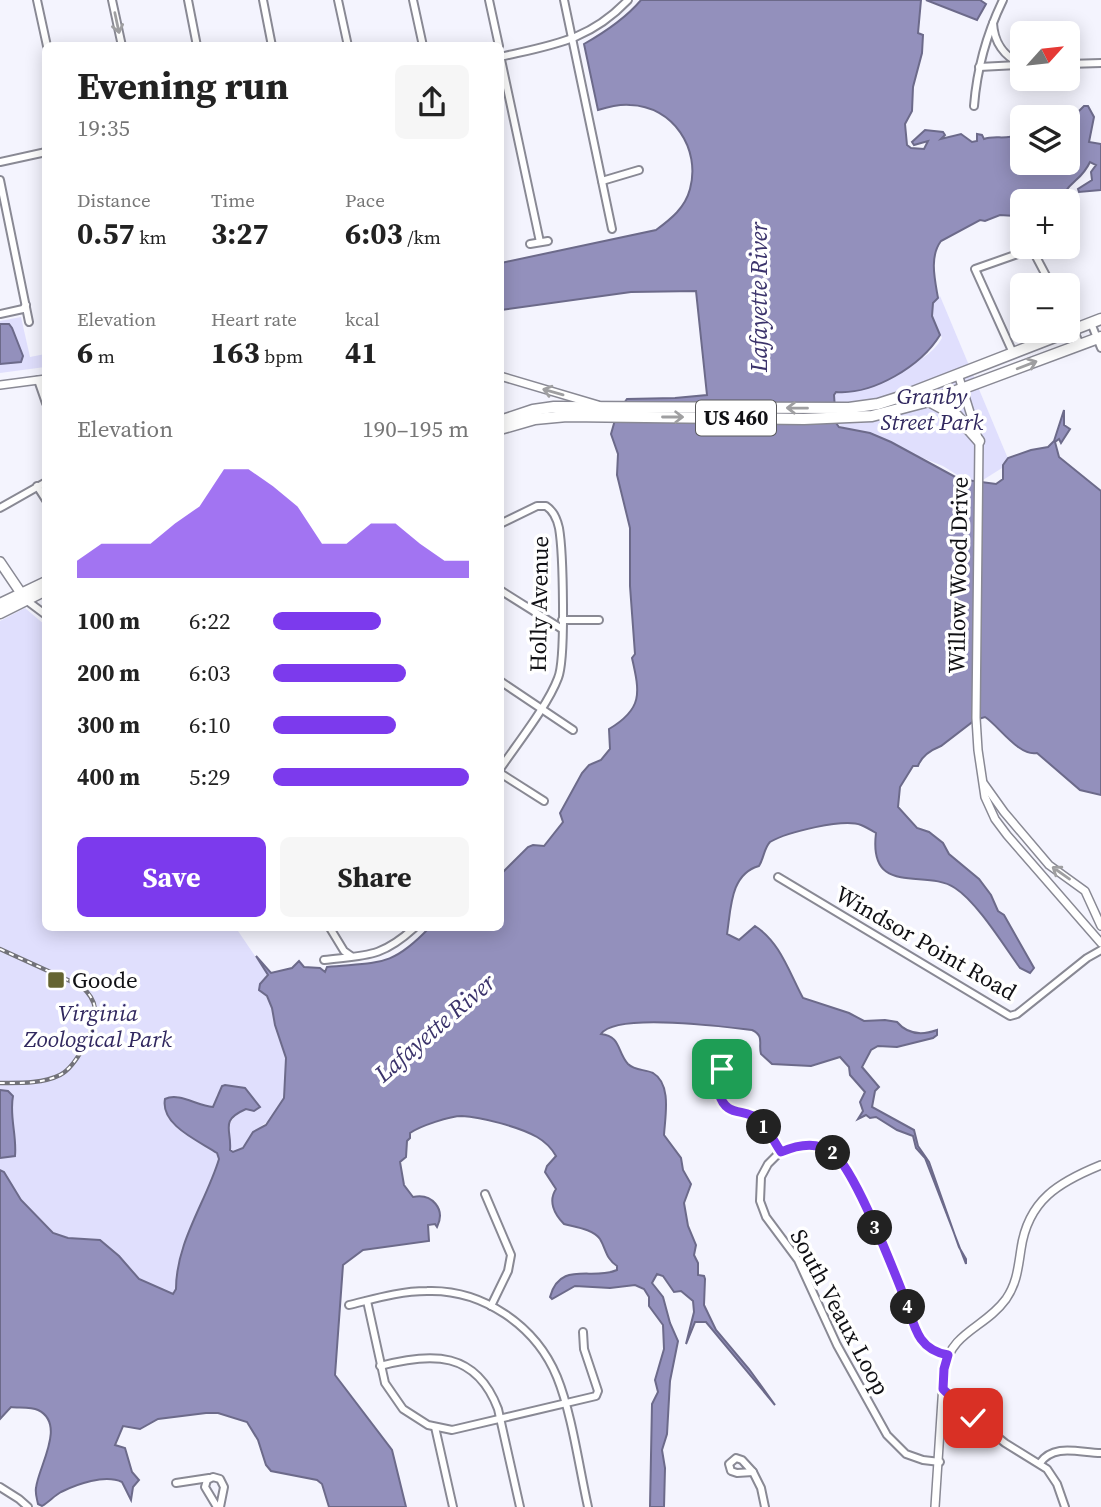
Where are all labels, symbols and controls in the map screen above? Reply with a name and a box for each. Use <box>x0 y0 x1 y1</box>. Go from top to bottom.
one-way arrow <box>111 11 125 34</box>
north arrow <box>1010 21 1080 91</box>
map controls <box>1010 21 1080 343</box>
text: Evening run <box>77 60 289 112</box>
button: share <box>395 65 469 139</box>
button: layers <box>1010 105 1080 175</box>
text: 19:35 <box>77 112 130 144</box>
text: Distance <box>77 187 151 213</box>
text: Time <box>211 187 255 213</box>
text: Pace <box>345 187 385 213</box>
button: + <box>1010 189 1080 259</box>
text: 0.57 <box>77 213 135 254</box>
text: 3:27 <box>211 213 269 254</box>
text: 6:03 <box>345 213 403 254</box>
water label: Lafayette River <box>742 220 775 373</box>
text: km <box>135 224 167 250</box>
text: /km <box>403 224 441 250</box>
button: − <box>1010 273 1080 343</box>
text: Elevation <box>77 306 156 332</box>
text: Heart rate <box>211 306 297 332</box>
text: kcal <box>345 306 380 332</box>
text: 6 <box>77 332 93 373</box>
text: 163 <box>211 332 260 373</box>
text: 41 <box>345 332 378 373</box>
text: m <box>93 343 115 369</box>
text: bpm <box>260 343 303 369</box>
one-way arrow <box>1016 358 1038 370</box>
park label: Granby Street Park <box>881 380 984 438</box>
one-way arrow <box>542 385 564 398</box>
road number: US 460 <box>696 400 776 436</box>
one-way arrow <box>785 401 808 414</box>
one-way arrow <box>661 410 684 424</box>
text: Elevation <box>77 413 173 445</box>
text: 190–195 m <box>362 413 469 445</box>
street label: Willow Wood Drive <box>940 476 976 674</box>
street label: Holly Avenue <box>522 536 556 672</box>
text: 100 m <box>77 605 140 637</box>
text: 6:22 <box>189 605 230 637</box>
text: 200 m <box>77 657 140 689</box>
text: 6:03 <box>189 657 230 689</box>
text: 300 m <box>77 709 140 741</box>
text: 6:10 <box>189 709 230 741</box>
text: 400 m <box>77 761 140 793</box>
text: 5:29 <box>189 761 230 793</box>
button: Save <box>77 837 266 917</box>
button: Share <box>280 837 469 917</box>
one-way arrow <box>1052 866 1071 880</box>
street label: Windsor Point Road <box>829 878 1023 1008</box>
place label: Goode <box>72 964 138 996</box>
water label: Lafayette River <box>366 965 503 1090</box>
marker: Goode <box>46 970 66 990</box>
park label: Virginia Zoological Park <box>23 997 172 1055</box>
pin <box>692 1039 752 1099</box>
icon: arrive <box>703 1050 741 1088</box>
pin: 1 <box>746 1110 782 1144</box>
text: 1 <box>758 1113 769 1139</box>
pin: 2 <box>816 1136 850 1170</box>
text: 2 <box>827 1139 838 1165</box>
pin: 3 <box>858 1210 892 1246</box>
text: 3 <box>869 1214 880 1240</box>
street label: South Veaux Loop <box>783 1223 897 1401</box>
pin: 4 <box>890 1290 926 1324</box>
text: 4 <box>902 1293 913 1319</box>
pin <box>943 1388 1003 1448</box>
icon: check <box>954 1399 992 1437</box>

